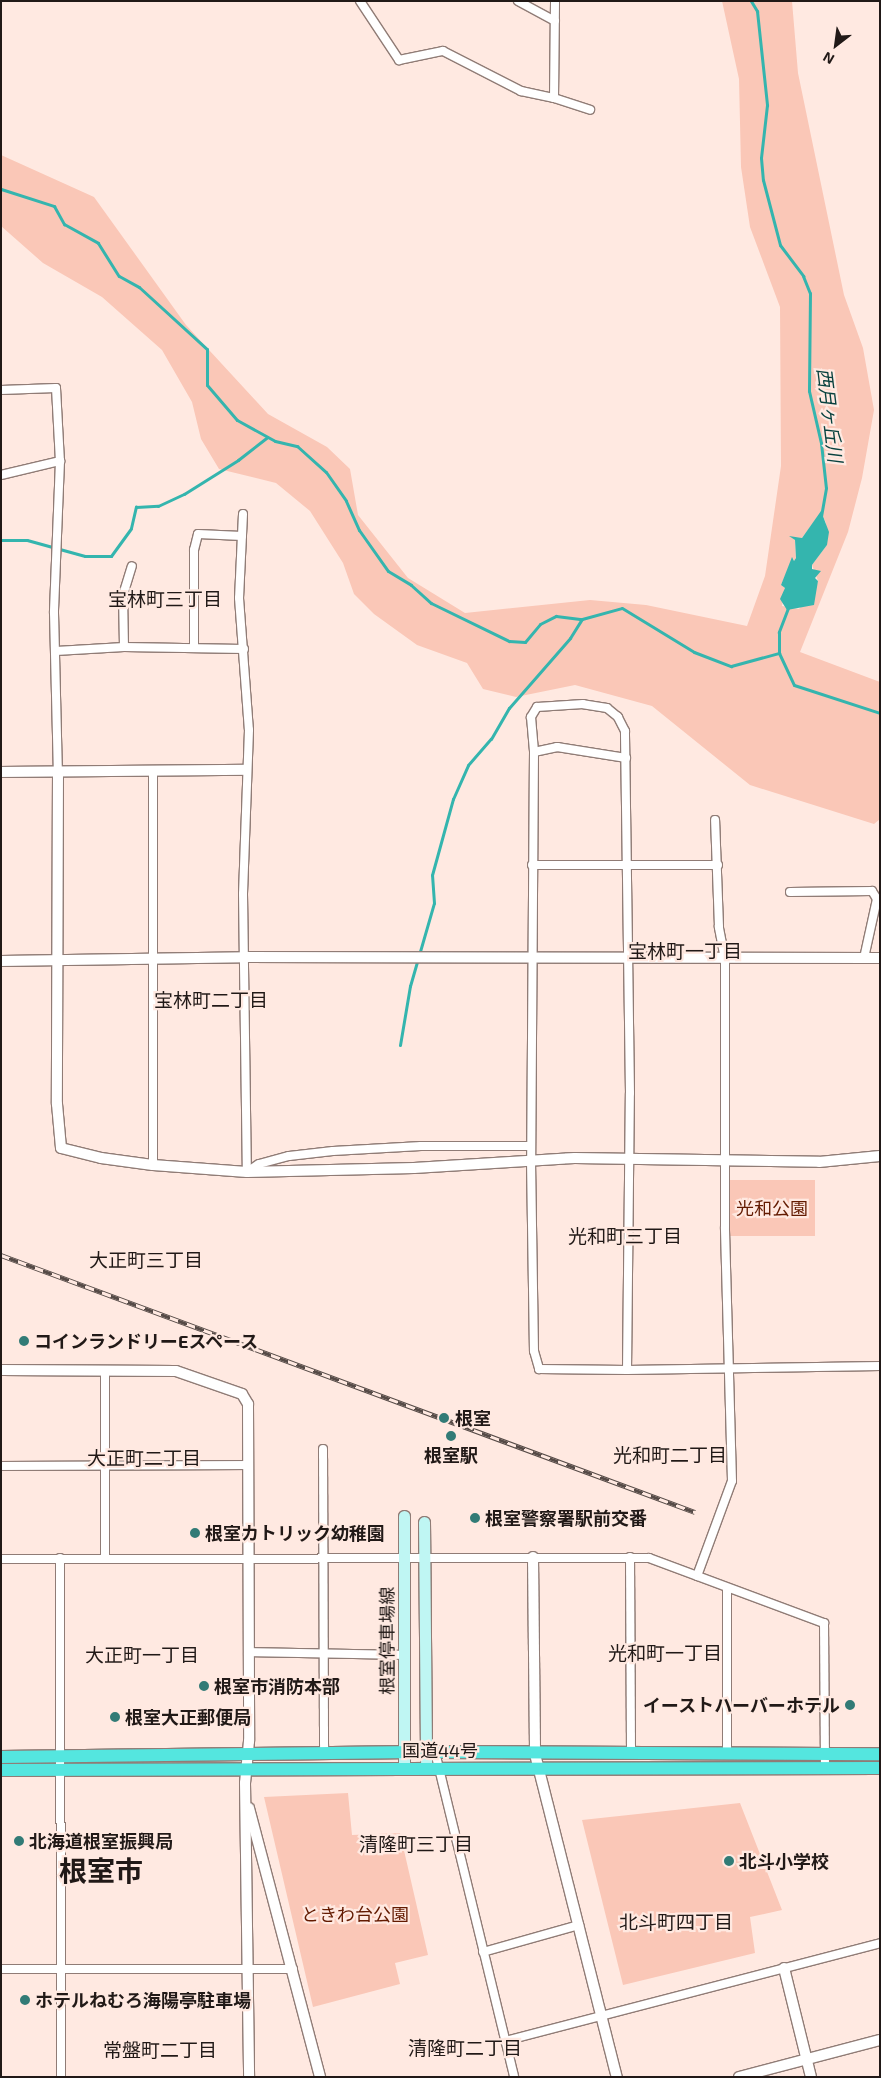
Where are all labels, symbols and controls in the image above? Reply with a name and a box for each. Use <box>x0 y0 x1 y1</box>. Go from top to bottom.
north arrow <box>811 20 861 70</box>
text: N <box>820 49 837 68</box>
water label: 西月ヶ丘川 <box>813 366 847 464</box>
district label: 宝林町三丁目 <box>108 588 222 610</box>
district label: 宝林町一丁目 <box>628 940 742 962</box>
district label: 宝林町二丁目 <box>154 989 268 1011</box>
park label: 光和公園 <box>736 1197 808 1219</box>
district label: 光和町三丁目 <box>568 1225 682 1247</box>
district label: 大正町三丁目 <box>89 1249 203 1271</box>
place label: コインランドリーEスペース <box>34 1330 260 1352</box>
marker: コインランドリーEスペース <box>18 1335 30 1347</box>
place label: 根室 <box>455 1407 491 1429</box>
marker: 根室 <box>437 1411 451 1425</box>
marker: 根室駅 <box>445 1430 457 1442</box>
place label: 根室駅 <box>424 1444 478 1466</box>
district label: 光和町二丁目 <box>613 1444 727 1466</box>
district label: 大正町二丁目 <box>87 1447 201 1469</box>
place label: 根室警察署駅前交番 <box>485 1507 647 1529</box>
marker: 根室警察署駅前交番 <box>469 1512 481 1524</box>
place label: 根室カトリック幼稚園 <box>205 1522 385 1544</box>
marker: 根室カトリック幼稚園 <box>189 1527 201 1539</box>
street label: 根室停車場線 <box>376 1587 398 1695</box>
district label: 光和町一丁目 <box>608 1642 722 1664</box>
district label: 大正町一丁目 <box>85 1644 199 1666</box>
place label: 根室市消防本部 <box>214 1675 340 1697</box>
marker: 根室市消防本部 <box>198 1680 210 1692</box>
place label: イーストハーバーホテル <box>642 1694 840 1716</box>
marker: イーストハーバーホテル <box>844 1699 856 1711</box>
place label: 根室大正郵便局 <box>125 1706 251 1728</box>
marker: 根室大正郵便局 <box>109 1711 121 1723</box>
street label: 国道44号 <box>402 1739 478 1761</box>
place label: 北海道根室振興局 <box>29 1830 173 1852</box>
district label: 清隆町三丁目 <box>359 1833 473 1855</box>
marker: 北海道根室振興局 <box>13 1835 25 1847</box>
place label: 北斗小学校 <box>739 1850 829 1872</box>
district label: 根室市 <box>59 1853 143 1887</box>
marker: 北斗小学校 <box>723 1855 735 1867</box>
park label: ときわ台公園 <box>301 1903 409 1925</box>
district label: 北斗町四丁目 <box>619 1911 733 1933</box>
place label: ホテルねむろ海陽亭駐車場 <box>35 1989 251 2011</box>
marker: ホテルねむろ海陽亭駐車場 <box>19 1994 31 2006</box>
district label: 清隆町二丁目 <box>408 2037 522 2059</box>
district label: 常盤町二丁目 <box>103 2039 217 2061</box>

